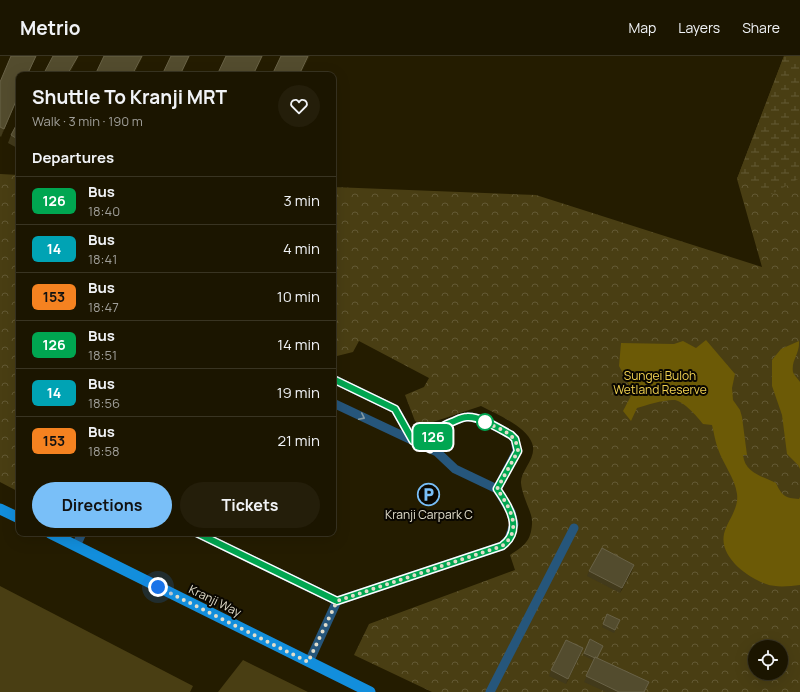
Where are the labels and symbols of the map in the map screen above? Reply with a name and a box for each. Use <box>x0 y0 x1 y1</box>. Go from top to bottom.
park label: Sungei Buloh Wetland Reserve <box>613 367 707 398</box>
one-way arrow <box>358 412 366 420</box>
unlabelled marker <box>476 413 494 431</box>
line badge: 126 <box>410 424 456 450</box>
parking icon: Kranji Carpark C <box>416 481 442 507</box>
place label: Kranji Carpark C <box>385 506 473 523</box>
your location <box>148 577 168 597</box>
street label: Kranji Way <box>186 581 245 621</box>

